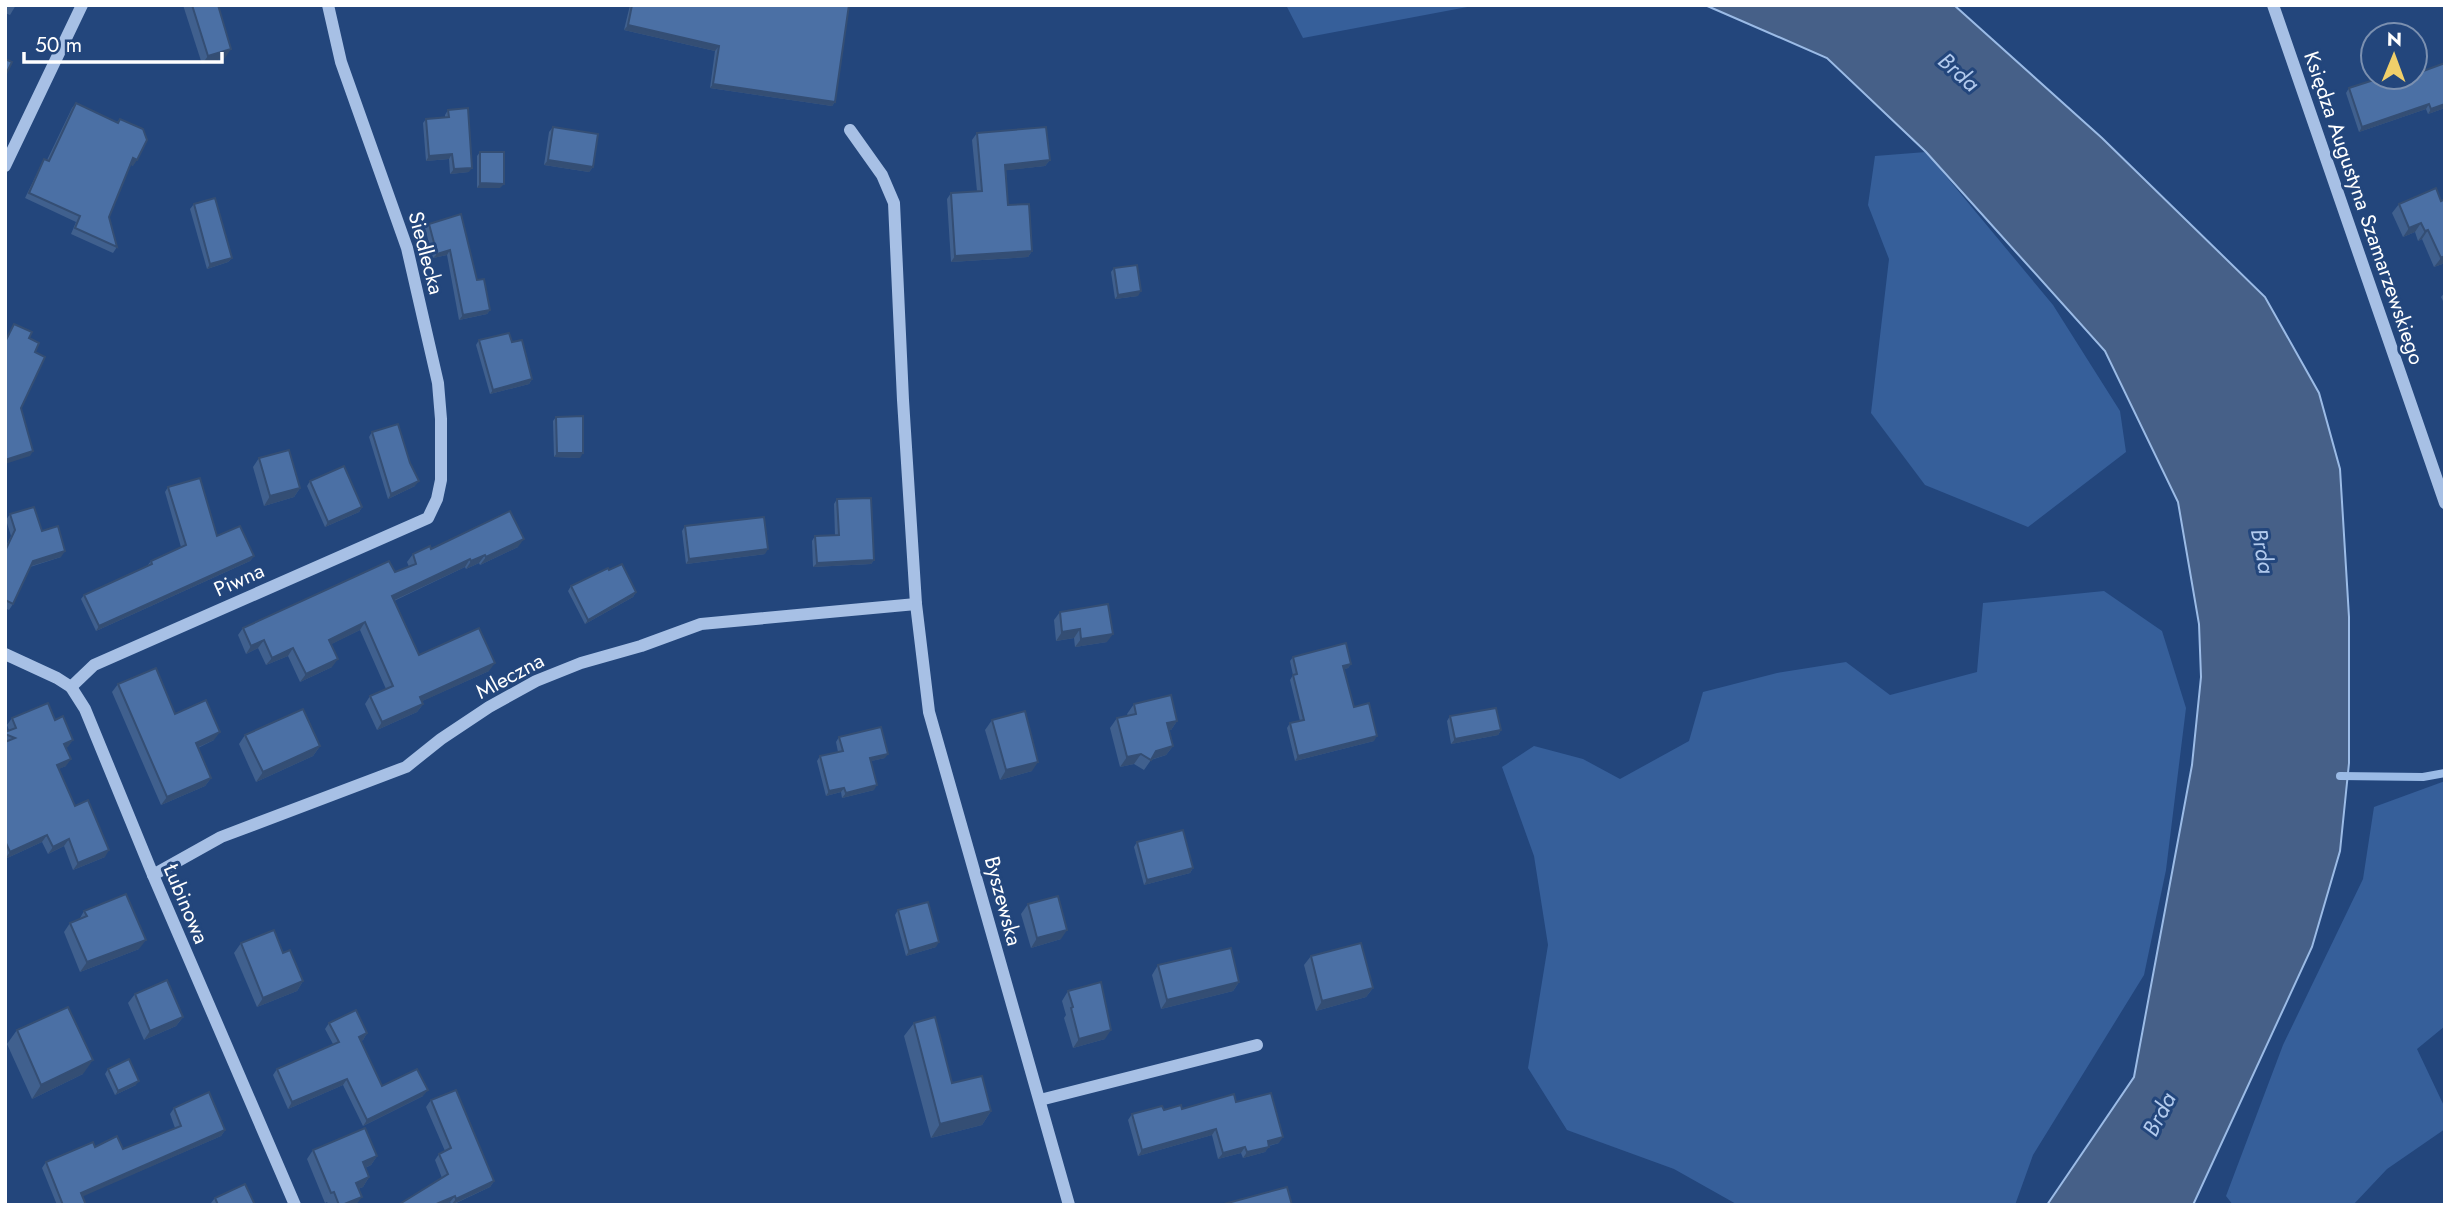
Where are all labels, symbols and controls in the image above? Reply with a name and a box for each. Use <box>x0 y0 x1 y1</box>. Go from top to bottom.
scale bar <box>24 21 222 65</box>
north arrow <box>2359 21 2429 91</box>
text: N <box>2387 26 2402 53</box>
text: 50 m <box>35 30 82 60</box>
water label: Brda <box>1931 44 1988 100</box>
street label: Księdza Augustyna Szamarzewskiego <box>2296 47 2432 369</box>
street label: Siedlecka <box>401 208 451 298</box>
water label: Brda <box>2242 525 2284 577</box>
street label: Piwna <box>209 556 269 604</box>
street label: Mleczna <box>471 646 549 706</box>
street label: Byszewska <box>977 853 1029 949</box>
street label: Łubinowa <box>155 859 216 949</box>
water label: Brda <box>2134 1086 2185 1142</box>

